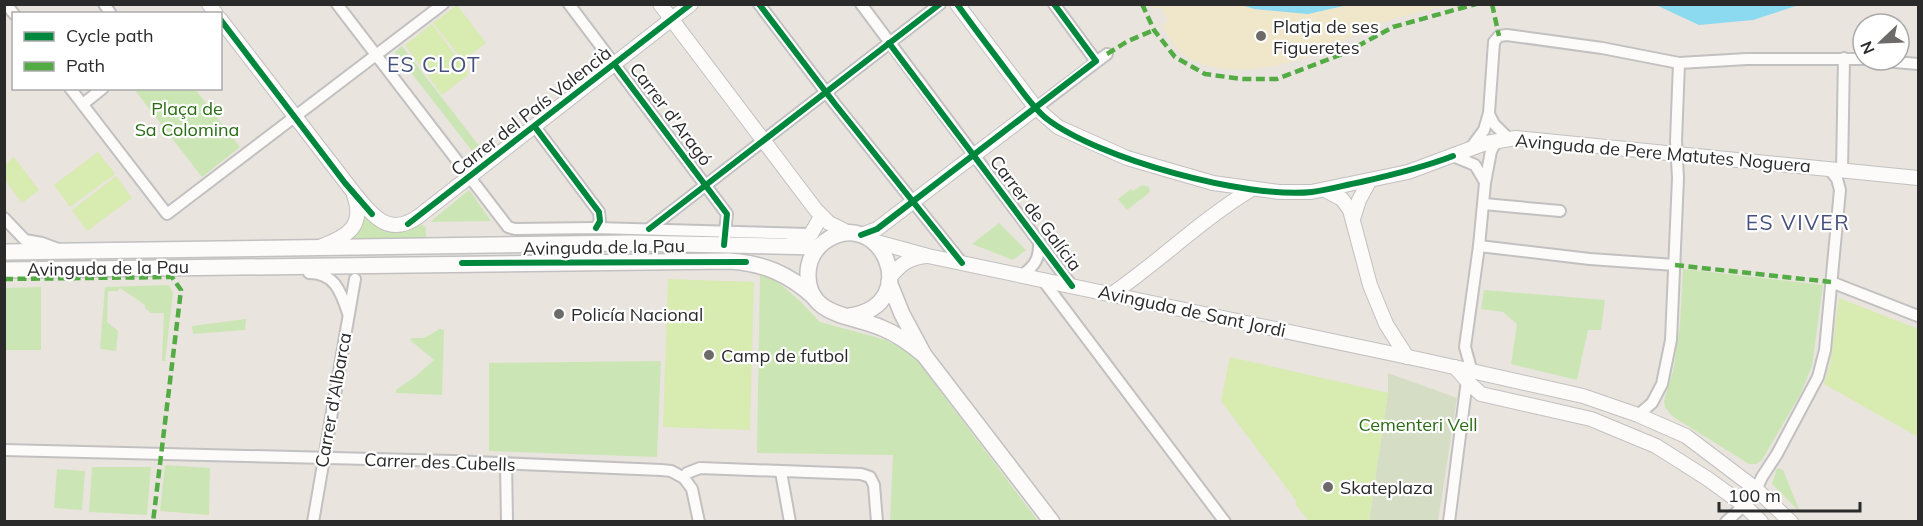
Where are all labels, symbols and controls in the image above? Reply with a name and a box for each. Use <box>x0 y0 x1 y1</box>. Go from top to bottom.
legend <box>12 12 222 90</box>
north arrow <box>1851 12 1911 72</box>
place label: Platja de ses Figueretes <box>1273 15 1379 59</box>
text: Cycle path <box>66 24 153 47</box>
marker: Platja de ses Figueretes <box>1254 29 1268 43</box>
text: N <box>1856 38 1879 57</box>
street label: Carrer del País Valencià <box>446 41 616 181</box>
district label: ES CLOT <box>387 51 481 77</box>
text: Path <box>66 54 105 77</box>
street label: Carrer d'Aragó <box>625 58 717 170</box>
park label: Plaça de Sa Colomina <box>135 97 239 141</box>
street label: Avinguda de Pere Matutes Noguera <box>1514 129 1812 177</box>
street label: Carrer de Galícia <box>985 151 1087 275</box>
district label: ES VIVER <box>1746 209 1850 235</box>
street label: Avinguda de la Pau <box>523 234 685 260</box>
street label: Avinguda de la Pau <box>27 255 189 281</box>
street label: Avinguda de Sant Jordi <box>1096 280 1288 342</box>
place label: Policía Nacional <box>571 303 703 326</box>
marker: Policía Nacional <box>552 307 566 321</box>
street label: Carrer d'Albarca <box>310 331 356 469</box>
place label: Camp de futbol <box>721 344 849 367</box>
marker: Camp de futbol <box>702 348 716 362</box>
park label: Cementeri Vell <box>1358 413 1478 436</box>
street label: Carrer des Cubells <box>364 448 516 476</box>
scale bar <box>1719 475 1860 513</box>
place label: Skateplaza <box>1340 476 1433 499</box>
marker: Skateplaza <box>1321 480 1335 494</box>
text: 100 m <box>1728 484 1781 507</box>

